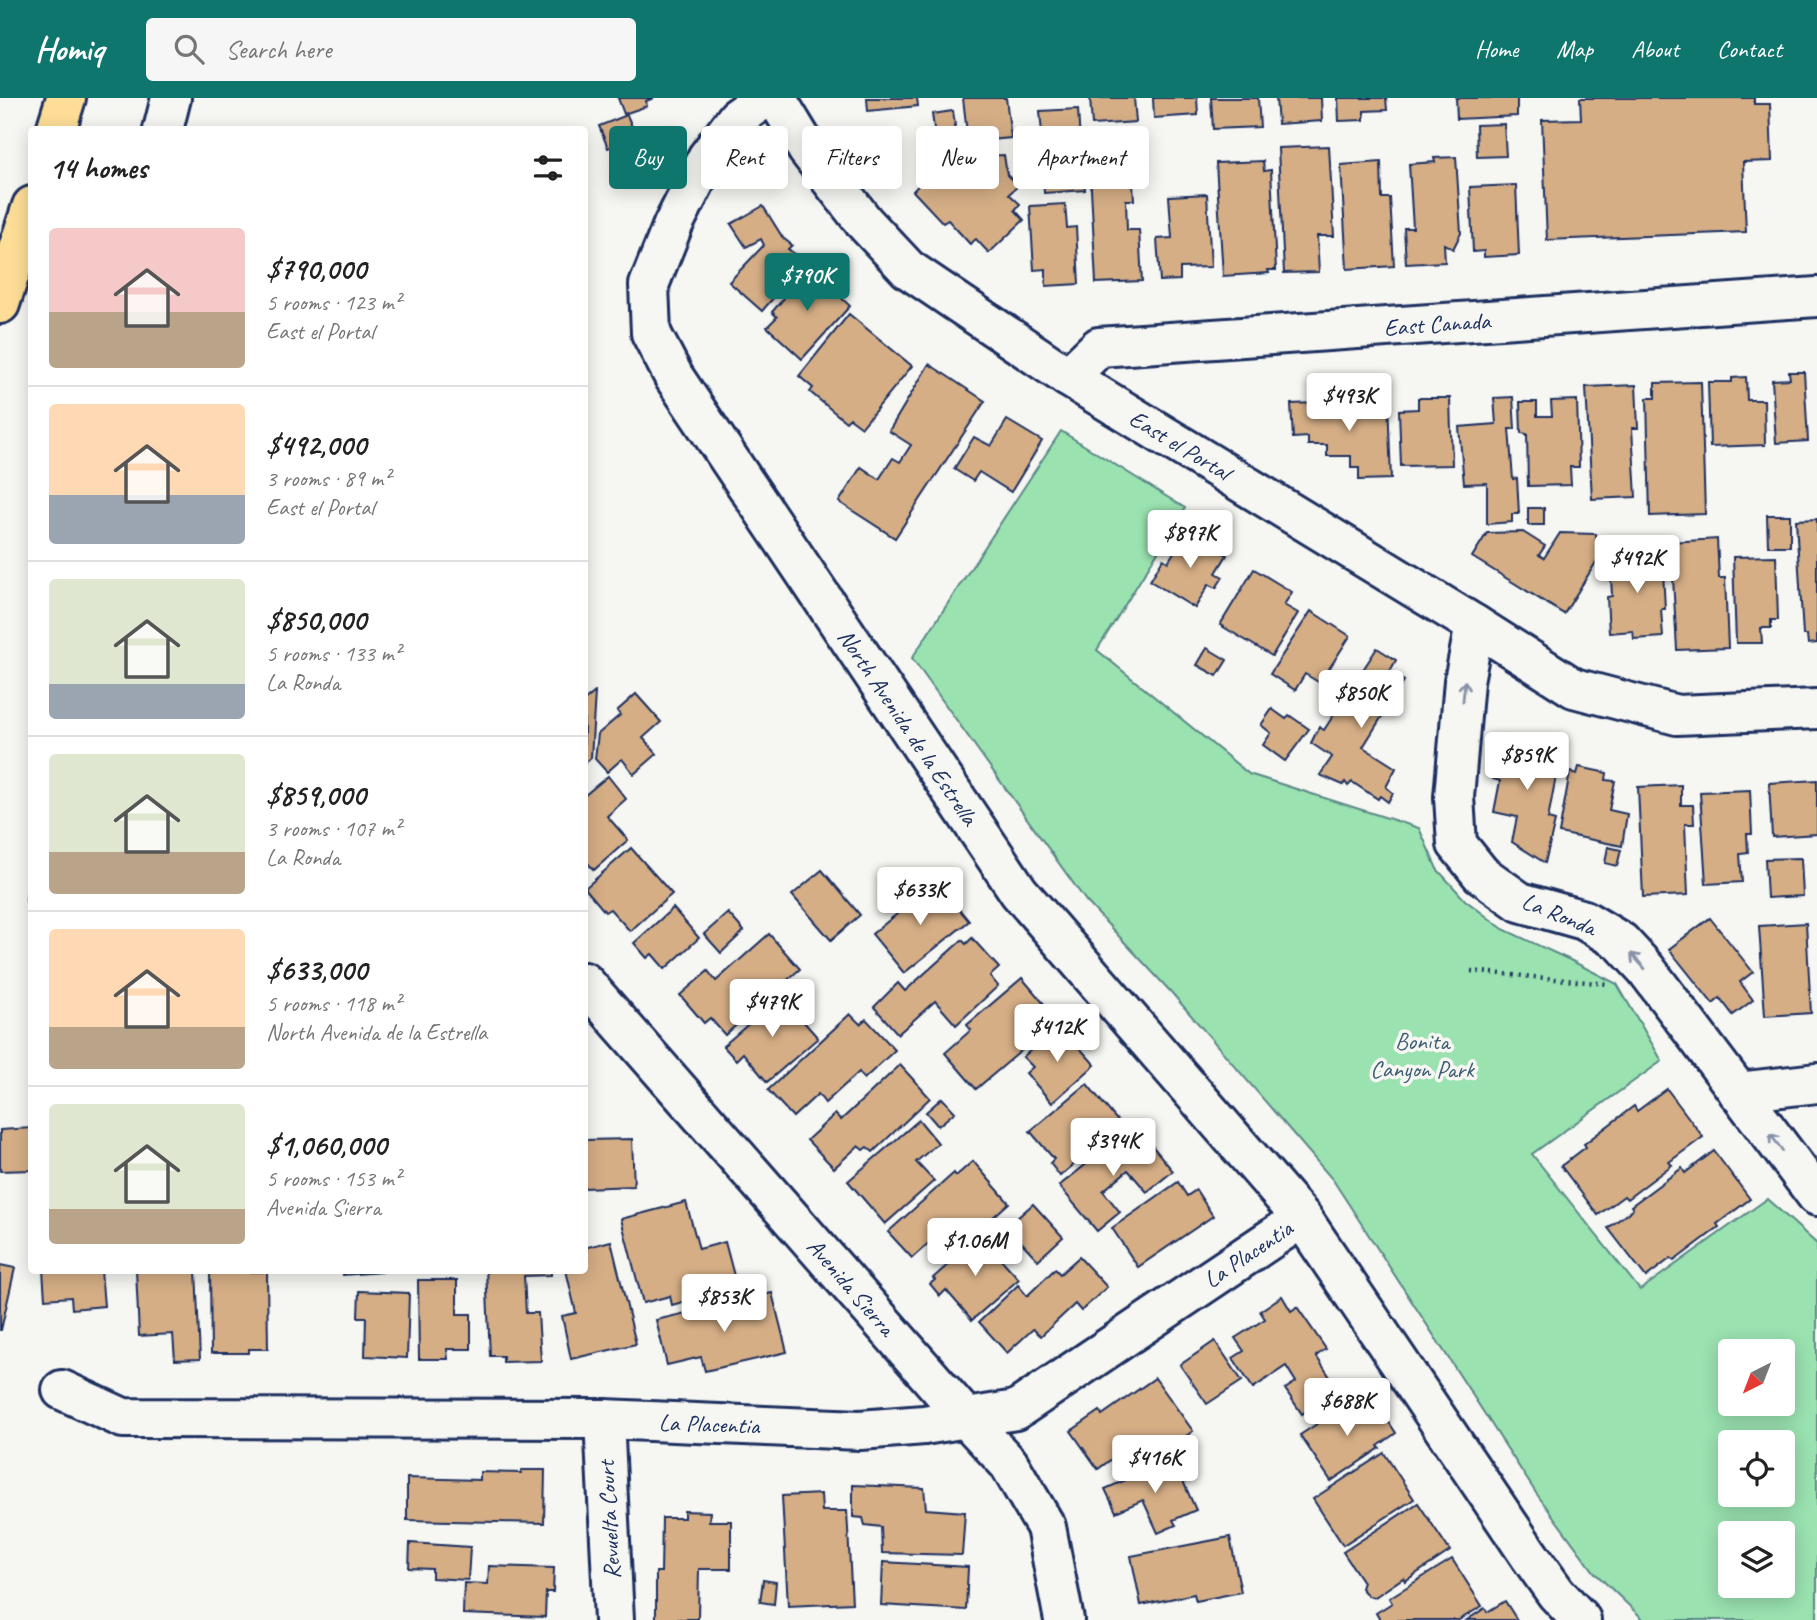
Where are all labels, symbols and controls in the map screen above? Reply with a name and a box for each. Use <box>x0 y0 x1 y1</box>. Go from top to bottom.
search box <box>146 18 636 81</box>
text: Homiq <box>35 28 104 70</box>
icon: search <box>170 30 208 68</box>
text: Search here <box>226 33 331 66</box>
text: Home <box>1475 34 1518 64</box>
text: Map <box>1556 34 1593 64</box>
text: About <box>1631 34 1679 64</box>
text: Contact <box>1717 34 1782 64</box>
chip: Buy <box>609 126 687 189</box>
chip: Rent <box>701 126 788 189</box>
chip: Filters <box>802 126 902 189</box>
chip: New <box>916 126 999 189</box>
chip: Apartment <box>1013 126 1149 189</box>
text: 14 homes <box>49 149 147 187</box>
icon: filters <box>529 149 567 187</box>
text: $790,000 <box>266 250 366 288</box>
pin: $790K <box>758 254 856 313</box>
icon: home <box>105 256 189 340</box>
text: $790K <box>781 261 833 290</box>
text: 5 rooms · 123 m² <box>266 288 401 317</box>
street label: East Canada <box>1383 305 1493 343</box>
text: East el Portal <box>266 317 374 346</box>
pin: $493K <box>1300 374 1398 433</box>
text: $493K <box>1323 381 1375 410</box>
street label: East el Portal <box>1124 403 1239 489</box>
text: $492,000 <box>266 426 366 464</box>
icon: home <box>105 432 189 516</box>
text: 3 rooms · 89 m² <box>266 464 390 493</box>
text: East el Portal <box>266 493 374 522</box>
pin: $897K <box>1141 510 1239 570</box>
text: $897K <box>1164 518 1216 547</box>
pin: $492K <box>1588 536 1686 595</box>
text: $492K <box>1611 543 1663 572</box>
text: $850,000 <box>266 601 366 639</box>
icon: home <box>105 607 189 691</box>
street label: North Avenida de la Estrella <box>831 623 986 832</box>
text: 5 rooms · 133 m² <box>266 639 401 668</box>
text: La Ronda <box>266 668 340 697</box>
pin: $850K <box>1312 670 1410 730</box>
text: $850K <box>1335 678 1387 707</box>
one-way arrow <box>1457 680 1470 703</box>
pin: $859K <box>1478 732 1576 792</box>
text: $859K <box>1501 740 1553 769</box>
text: $859,000 <box>266 776 366 814</box>
icon: home <box>105 782 189 866</box>
text: 3 rooms · 107 m² <box>266 814 401 843</box>
text: La Ronda <box>266 843 340 872</box>
pin: $633K <box>871 868 969 927</box>
text: $633K <box>893 875 947 904</box>
street label: La Ronda <box>1518 886 1602 943</box>
text: $633,000 <box>266 951 367 989</box>
one-way arrow <box>1630 952 1646 970</box>
icon: home <box>105 957 189 1041</box>
pin: $479K <box>723 979 821 1039</box>
text: $479K <box>746 987 798 1016</box>
text: 5 rooms · 118 m² <box>266 989 401 1018</box>
pin: $412K <box>1008 1004 1106 1064</box>
text: $412K <box>1030 1012 1084 1041</box>
text: North Avenida de la Estrella <box>266 1018 487 1047</box>
park label: Bonita Canyon Park <box>1370 1026 1476 1084</box>
pin: $394K <box>1064 1118 1162 1178</box>
text: $1,060,000 <box>266 1126 387 1164</box>
text: $394K <box>1087 1126 1139 1155</box>
icon: home <box>105 1132 189 1216</box>
one-way arrow <box>1768 1133 1783 1151</box>
text: 5 rooms · 153 m² <box>266 1164 401 1193</box>
text: Avenida Sierra <box>266 1193 381 1222</box>
street label: La Placentia <box>1198 1213 1299 1295</box>
pin: $1.06M <box>918 1218 1032 1278</box>
text: $1.06M <box>943 1226 1007 1255</box>
street label: Avenida Sierra <box>800 1232 903 1344</box>
pin: $853K <box>675 1274 773 1334</box>
text: $853K <box>698 1282 750 1311</box>
north arrow <box>1718 1339 1796 1416</box>
map controls <box>1718 1339 1795 1598</box>
pin: $688K <box>1298 1378 1396 1438</box>
text: $688K <box>1320 1386 1374 1415</box>
street label: La Placentia <box>658 1407 761 1441</box>
button: locate <box>1718 1430 1795 1507</box>
pin: $416K <box>1106 1436 1204 1495</box>
text: $416K <box>1128 1443 1182 1472</box>
street label: Revuelta Court <box>591 1458 627 1580</box>
button: layers <box>1718 1521 1795 1598</box>

